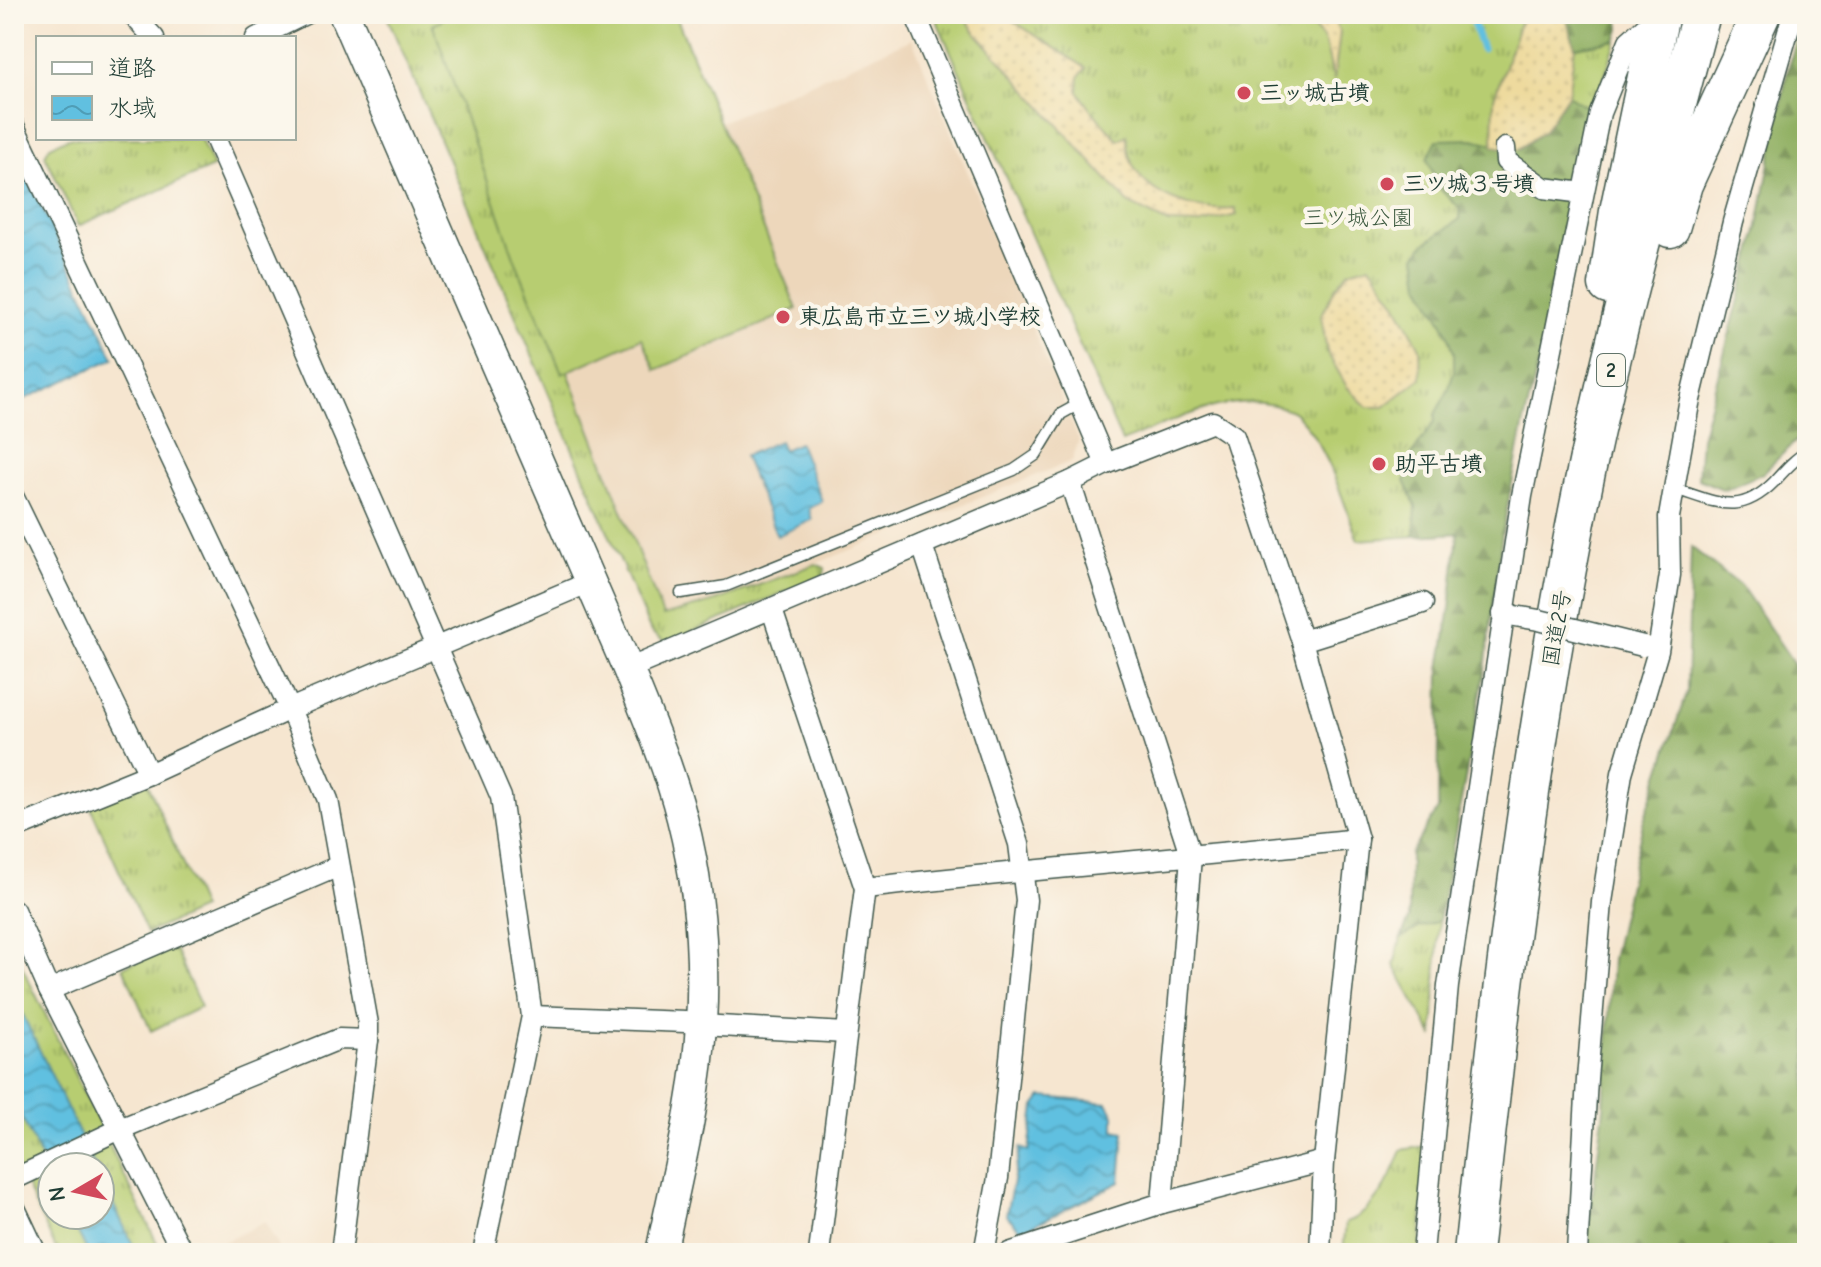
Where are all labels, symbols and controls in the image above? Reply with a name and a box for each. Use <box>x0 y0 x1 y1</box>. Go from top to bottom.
legend <box>36 36 296 140</box>
text: 道路 <box>108 54 156 82</box>
place label: 三ッ城古墳 <box>1260 80 1370 106</box>
marker: 三ッ城古墳 <box>1235 84 1253 102</box>
text: 水域 <box>108 94 156 122</box>
place label: 三ツ城３号墳 <box>1403 171 1535 197</box>
marker: 三ツ城３号墳 <box>1378 175 1396 193</box>
park label: 三ツ城公園 <box>1303 205 1413 231</box>
place label: 東広島市立三ツ城小学校 <box>799 304 1041 330</box>
marker: 東広島市立三ツ城小学校 <box>774 308 792 326</box>
road number: 2 <box>1597 354 1625 386</box>
place label: 助平古墳 <box>1395 451 1483 477</box>
marker: 助平古墳 <box>1370 455 1388 473</box>
street label: 国道2号 <box>1537 588 1577 668</box>
north arrow <box>36 1151 116 1231</box>
text: N <box>43 1185 71 1203</box>

